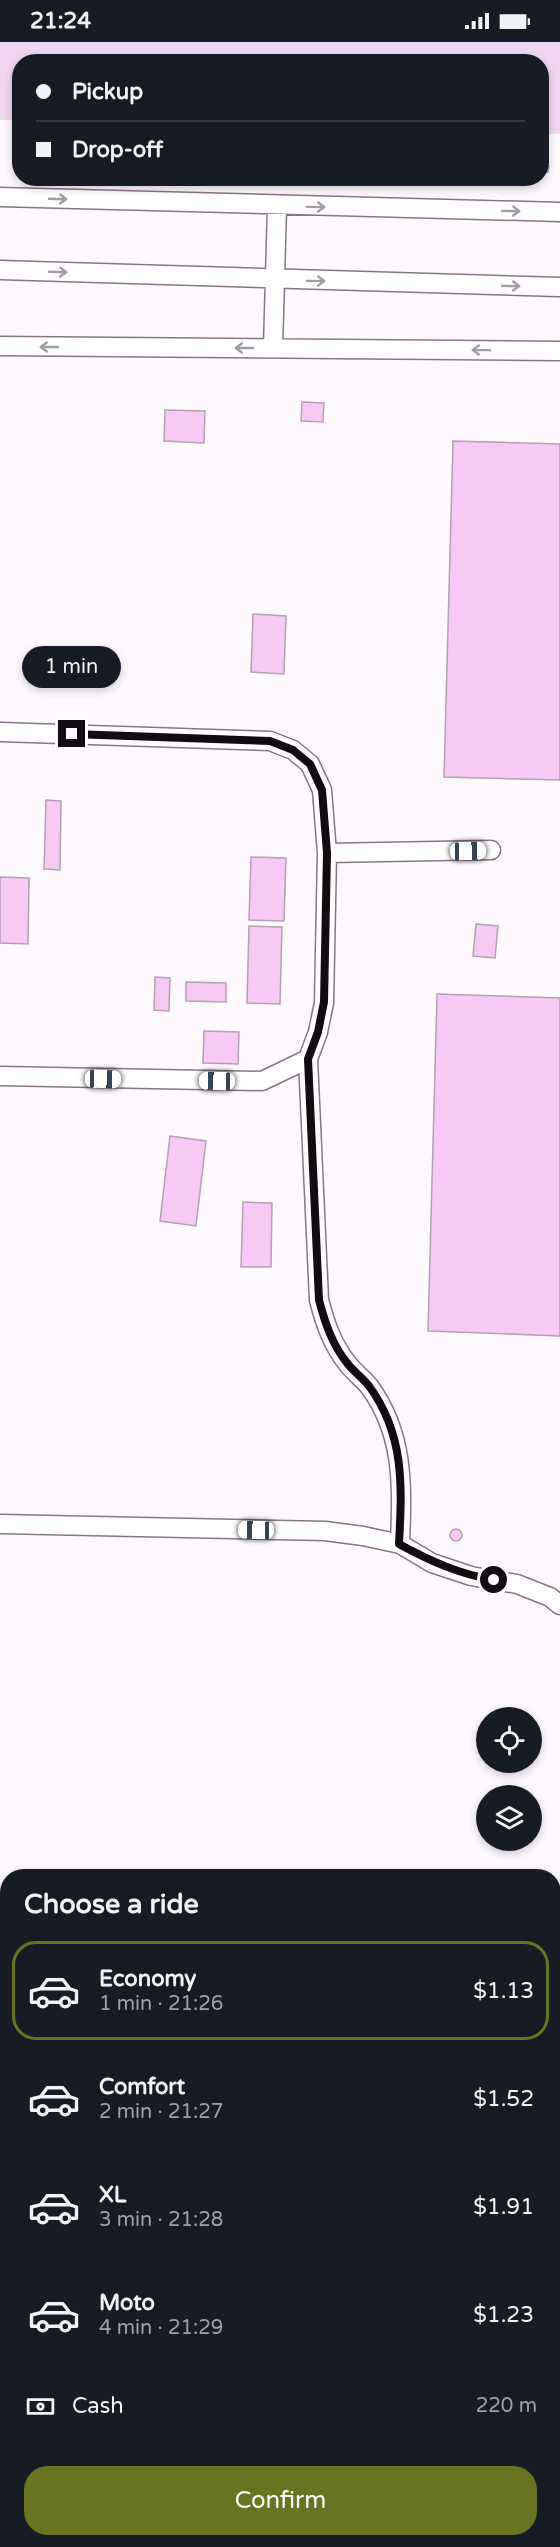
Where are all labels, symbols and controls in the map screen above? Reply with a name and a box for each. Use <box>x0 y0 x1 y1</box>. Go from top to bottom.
text: 21:24 <box>30 8 91 34</box>
text: Pickup <box>72 79 143 105</box>
text: Drop-off <box>72 137 163 163</box>
one-way arrow <box>48 193 68 204</box>
one-way arrow <box>306 201 326 212</box>
one-way arrow <box>501 205 521 217</box>
one-way arrow <box>48 267 68 278</box>
one-way arrow <box>306 275 326 287</box>
one-way arrow <box>501 280 521 292</box>
one-way arrow <box>39 341 59 352</box>
one-way arrow <box>234 342 254 354</box>
one-way arrow <box>471 344 491 356</box>
callout: 1 min <box>22 647 122 689</box>
text: 1 min <box>45 655 98 679</box>
route end <box>58 720 85 747</box>
car <box>450 842 486 860</box>
car <box>85 1070 121 1088</box>
car <box>199 1072 235 1090</box>
car <box>238 1521 274 1539</box>
route start <box>480 1566 507 1593</box>
map controls <box>476 1707 542 1851</box>
button: locate <box>476 1707 542 1773</box>
button: layers <box>476 1785 542 1851</box>
text: Choose a ride <box>24 1888 199 1921</box>
icon: car <box>27 1964 81 2018</box>
text: Economy <box>99 1966 196 1992</box>
text: $1.13 <box>473 1978 534 2004</box>
text: 1 min · 21:26 <box>99 1992 223 2016</box>
icon: car <box>27 2072 81 2126</box>
text: Comfort <box>99 2074 185 2100</box>
text: $1.52 <box>473 2086 534 2112</box>
text: 2 min · 21:27 <box>99 2100 223 2124</box>
icon: car <box>27 2180 81 2234</box>
text: XL <box>99 2182 126 2208</box>
text: $1.91 <box>473 2194 534 2220</box>
text: 3 min · 21:28 <box>99 2208 223 2232</box>
icon: car <box>27 2288 81 2342</box>
text: Moto <box>99 2290 155 2316</box>
text: $1.23 <box>473 2302 534 2328</box>
text: 4 min · 21:29 <box>99 2316 223 2340</box>
icon: cash <box>24 2390 57 2423</box>
text: Cash <box>72 2393 124 2419</box>
text: 220 m <box>476 2394 537 2418</box>
button: Confirm <box>24 2466 537 2535</box>

